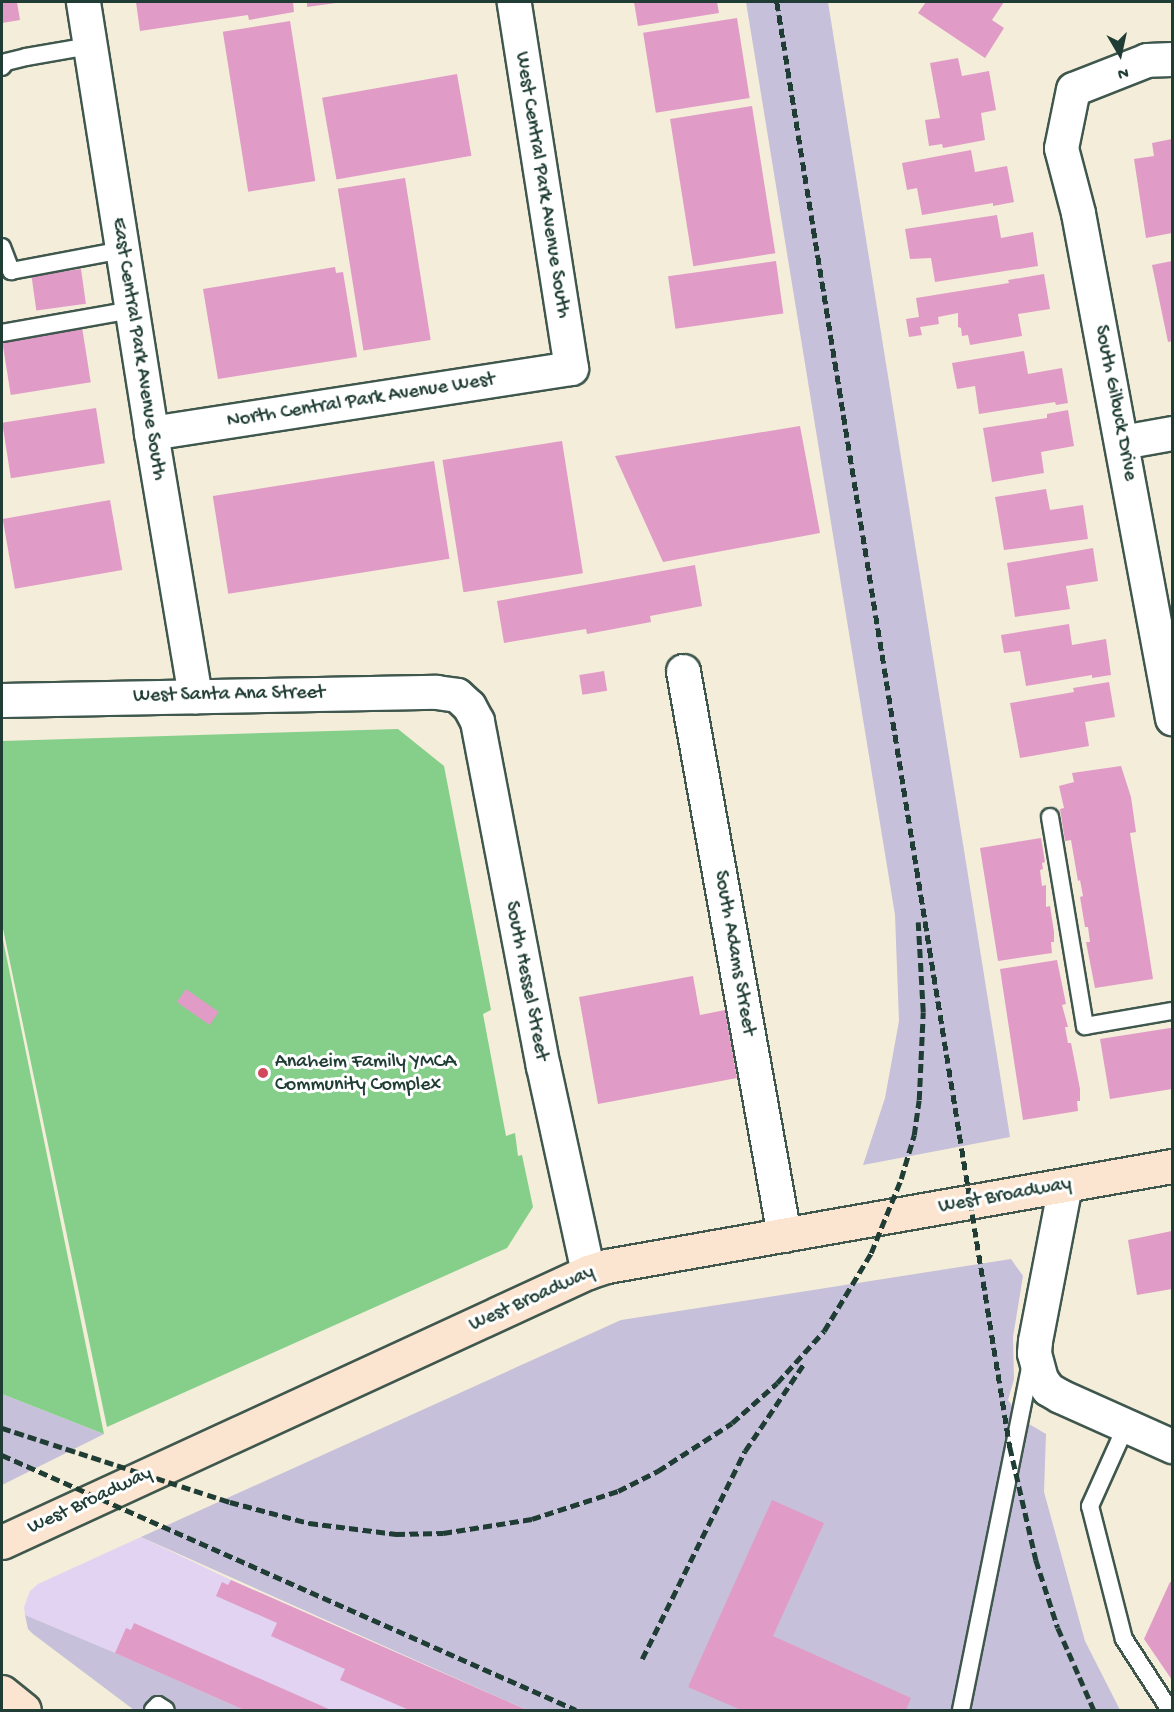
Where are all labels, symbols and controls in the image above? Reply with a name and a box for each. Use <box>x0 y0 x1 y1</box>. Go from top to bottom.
north arrow <box>1090 24 1150 84</box>
street label: West Central Park Avenue South <box>509 50 575 320</box>
text: N <box>1116 62 1130 82</box>
street label: East Central Park Avenue South <box>105 216 171 482</box>
street label: South Gilbuck Drive <box>1088 323 1142 483</box>
street label: North Central Park Avenue West <box>225 368 497 434</box>
street label: West Santa Ana Street <box>133 681 325 709</box>
street label: South Adams Street <box>708 869 760 1037</box>
street label: South Hessel Street <box>499 899 553 1063</box>
place label: Anaheim Family YMCA Community Complex <box>275 1050 456 1097</box>
marker: Anaheim Family YMCA Community Complex <box>256 1066 270 1080</box>
street label: West Broadway <box>937 1173 1073 1219</box>
street label: West Broadway <box>466 1261 598 1337</box>
street label: West Broadway <box>24 1462 156 1540</box>

